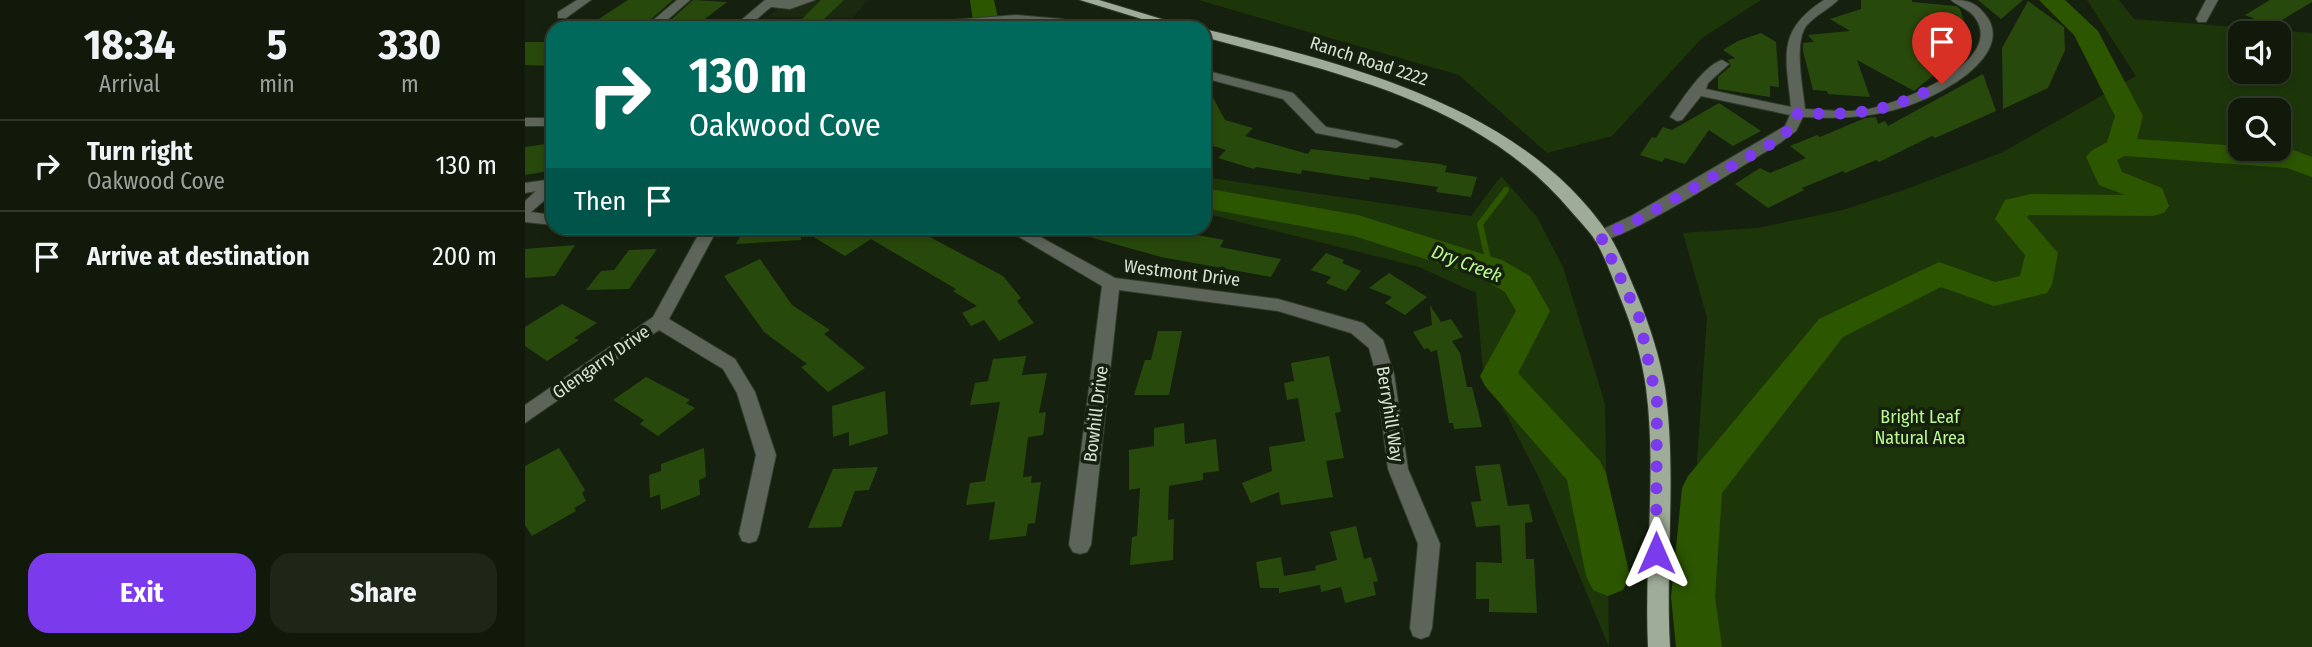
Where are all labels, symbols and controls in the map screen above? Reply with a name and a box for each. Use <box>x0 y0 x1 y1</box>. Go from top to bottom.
pin <box>1912 12.0 1972 84</box>
text: 18:34 <box>84 20 175 70</box>
text: 5 <box>267 20 287 70</box>
text: 330 <box>379 20 441 70</box>
map controls <box>2228 21 2291 161</box>
button: sound <box>2228 21 2291 84</box>
icon: arrive <box>1923 23 1961 61</box>
street label: Ranch Road 2222 <box>1307 32 1431 90</box>
text: 130 m <box>689 46 807 105</box>
icon: right <box>574 49 665 140</box>
text: Arrival <box>99 70 160 98</box>
text: min <box>259 70 295 98</box>
text: m <box>401 70 419 98</box>
button: search <box>2228 98 2291 161</box>
text: Oakwood Cove <box>689 106 881 144</box>
text: Turn right <box>87 136 193 167</box>
icon: right <box>28 147 66 185</box>
text: 130 m <box>435 150 497 181</box>
text: Oakwood Cove <box>87 167 225 195</box>
icon: arrive <box>640 182 678 220</box>
text: Then <box>574 186 626 217</box>
icon: arrive <box>28 238 66 276</box>
water label: Dry Creek <box>1429 240 1505 287</box>
text: Arrive at destination <box>87 241 310 272</box>
text: 200 m <box>432 241 497 272</box>
street label: Westmont Drive <box>1123 255 1241 291</box>
street label: Glengarry Drive <box>548 320 654 403</box>
street label: Bowhill Drive <box>1079 364 1113 463</box>
street label: Berryhill Way <box>1372 365 1408 463</box>
park label: Bright Leaf Natural Area <box>1874 406 1966 449</box>
position arrow <box>1619 516 1693 590</box>
button: Exit <box>28 553 256 633</box>
button: Share <box>270 553 497 633</box>

